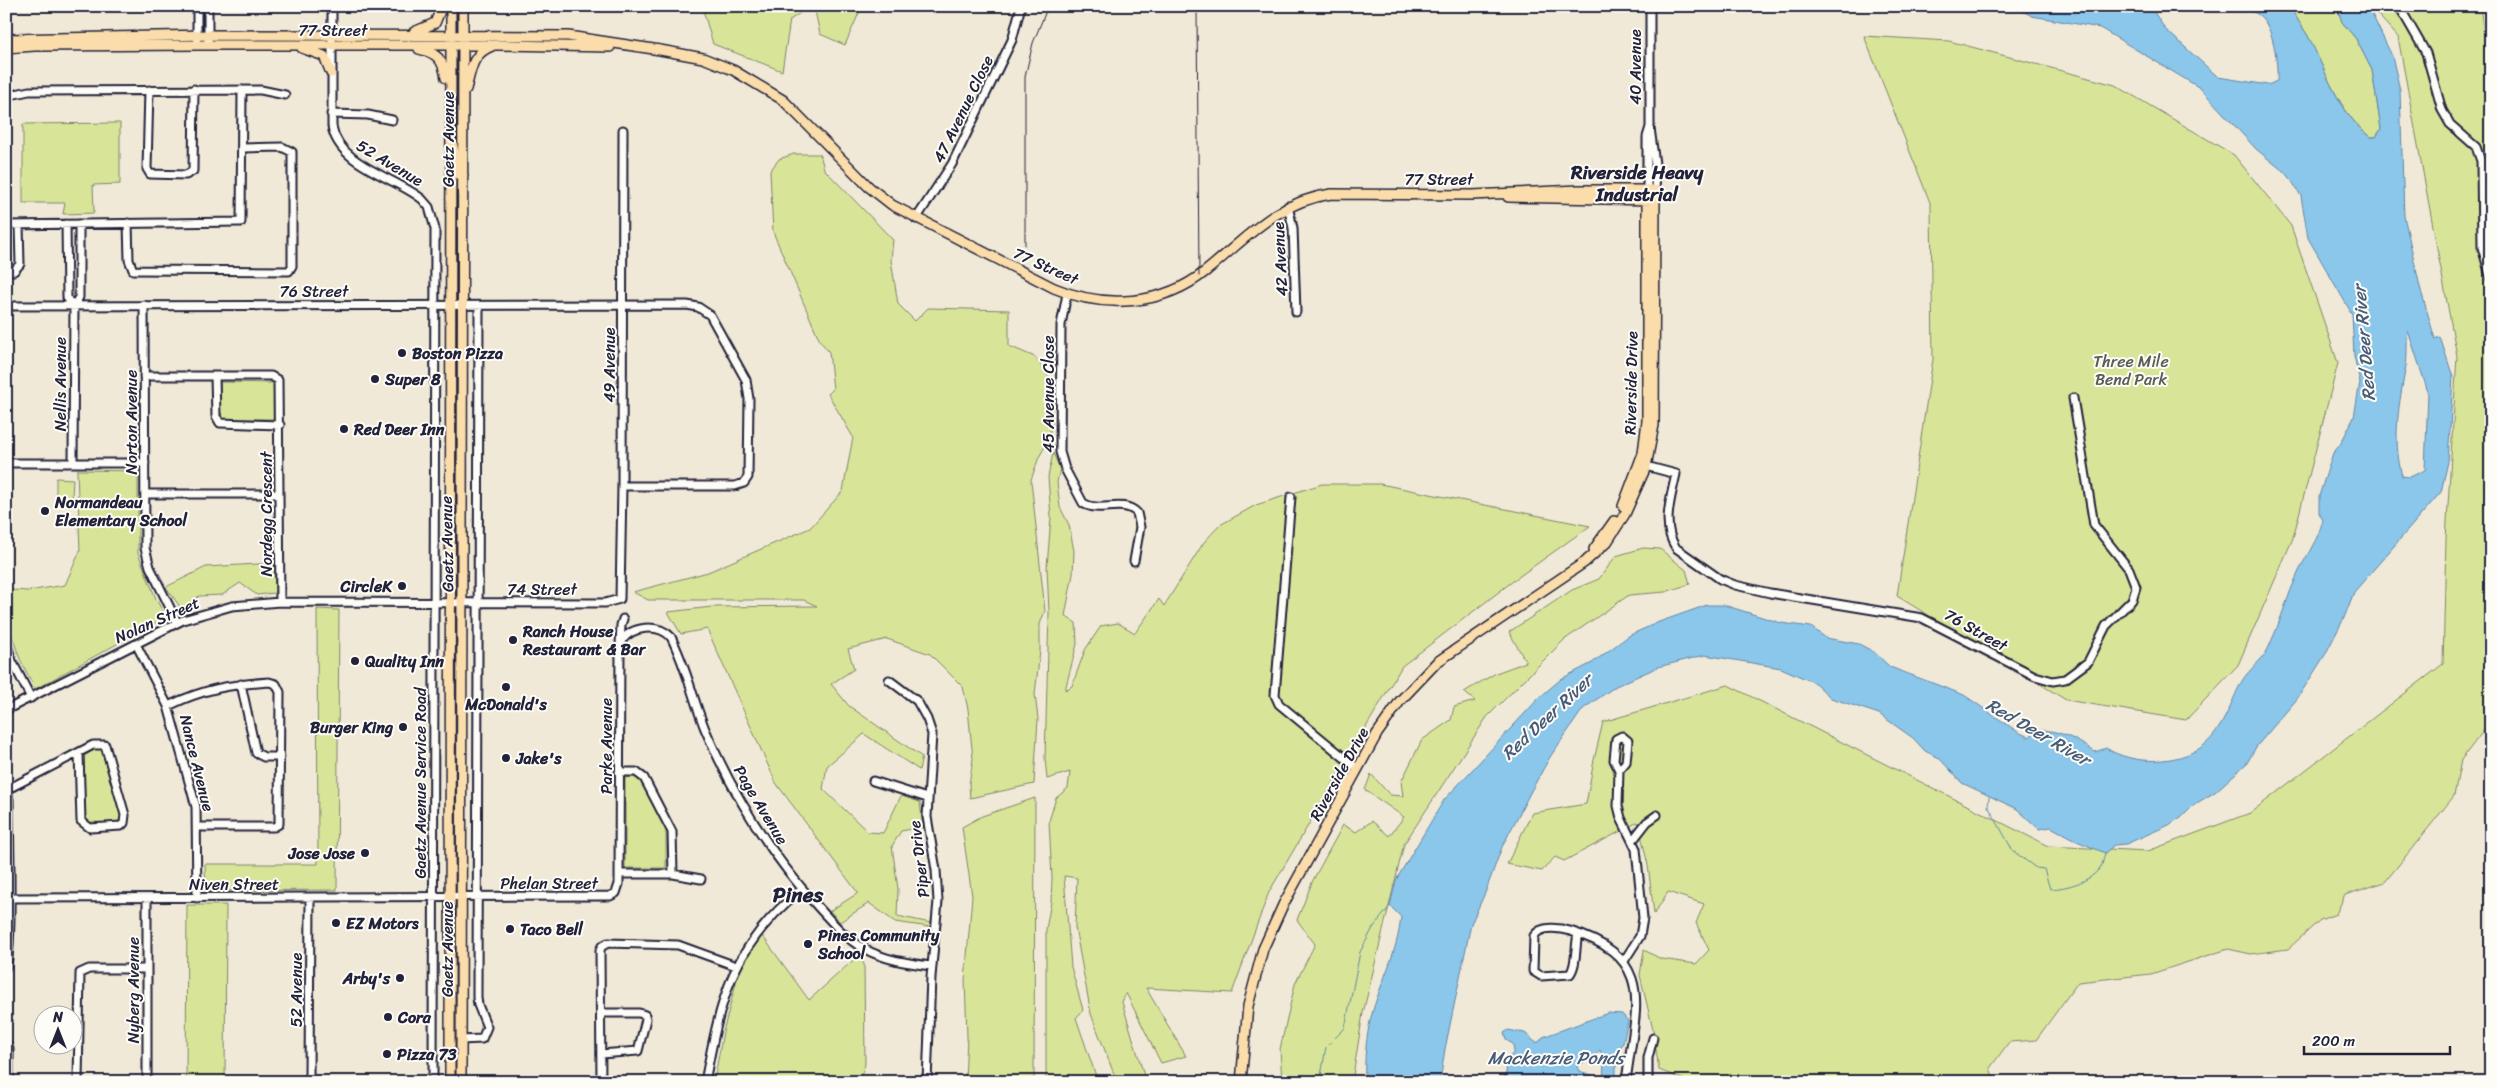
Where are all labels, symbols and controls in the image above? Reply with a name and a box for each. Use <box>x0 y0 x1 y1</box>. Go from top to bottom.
street label: 77 Street <box>299 16 368 45</box>
street label: 40 Avenue <box>1621 29 1650 105</box>
street label: 47 Avenue Close <box>924 50 1002 168</box>
street label: Gaetz Avenue <box>434 91 463 187</box>
street label: 52 Avenue <box>351 131 430 195</box>
district label: Riverside Heavy Industrial <box>1570 156 1704 211</box>
street label: 77 Street <box>1405 165 1474 194</box>
street label: 42 Avenue <box>1264 221 1296 297</box>
street label: 77 Street <box>1009 239 1084 293</box>
street label: 76 Street <box>280 277 349 306</box>
water label: Red Deer River <box>2343 280 2385 402</box>
street label: 49 Avenue <box>595 327 624 403</box>
street label: Riverside Drive <box>1616 331 1646 435</box>
street label: 45 Avenue Close <box>1034 335 1063 453</box>
street label: Nellis Avenue <box>46 337 75 431</box>
place label: Boston Pizza <box>412 339 503 368</box>
marker: Boston Pizza <box>396 347 408 359</box>
park label: Three Mile Bend Park <box>2093 347 2169 394</box>
place label: Super 8 <box>384 365 441 394</box>
street label: Norton Avenue <box>117 370 146 474</box>
marker: Super 8 <box>369 373 381 385</box>
place label: Red Deer Inn <box>353 415 445 444</box>
marker: Red Deer Inn <box>338 423 350 435</box>
street label: Nordegg Crescent <box>252 451 281 576</box>
place label: Normandeau Elementary School <box>54 488 188 535</box>
street label: Gaetz Avenue <box>432 496 462 592</box>
marker: Normandeau Elementary School <box>39 505 51 517</box>
place label: CircleK <box>340 572 393 601</box>
street label: 74 Street <box>507 575 577 604</box>
marker: CircleK <box>396 580 408 592</box>
street label: Nolan Street <box>110 588 204 652</box>
street label: 76 Street <box>1939 601 2014 660</box>
place label: Ranch House Restaurant & Bar <box>522 617 647 664</box>
marker: Ranch House Restaurant & Bar <box>507 634 519 646</box>
place label: Quality Inn <box>364 647 444 676</box>
marker: Quality Inn <box>349 655 361 667</box>
water label: Red Deer River <box>1494 663 1603 768</box>
marker: McDonald's <box>500 681 512 693</box>
street label: Gaetz Avenue Service Road <box>406 686 435 878</box>
water label: Red Deer River <box>1980 689 2099 777</box>
place label: McDonald's <box>464 690 548 719</box>
street label: Parke Avenue <box>592 698 621 794</box>
street label: Nance Avenue <box>171 711 223 815</box>
place label: Burger King <box>310 713 394 742</box>
marker: Burger King <box>397 721 409 733</box>
street label: Riverside Drive <box>1301 721 1377 826</box>
place label: Jake's <box>515 744 562 773</box>
marker: Jake's <box>500 752 512 764</box>
street label: Page Avenue <box>726 759 796 851</box>
street label: Piper Drive <box>900 819 938 899</box>
place label: Jose Jose <box>288 839 356 868</box>
marker: Jose Jose <box>359 847 371 859</box>
street label: Phelan Street <box>500 869 598 898</box>
street label: Niven Street <box>189 870 279 899</box>
district label: Pines <box>773 876 823 914</box>
street label: Gaetz Avenue <box>433 901 462 997</box>
place label: EZ Motors <box>346 909 419 938</box>
place label: Taco Bell <box>520 915 584 944</box>
marker: EZ Motors <box>330 917 342 929</box>
place label: Pines Community School <box>817 921 940 968</box>
marker: Taco Bell <box>504 923 516 935</box>
street label: Nyberg Avenue <box>119 937 148 1043</box>
marker: Pines Community School <box>802 938 814 950</box>
street label: 52 Avenue <box>282 953 311 1027</box>
place label: Arby's <box>342 964 391 993</box>
marker: Arby's <box>394 972 406 984</box>
place label: Cora <box>397 1003 432 1032</box>
text: N <box>52 1005 63 1030</box>
north arrow <box>32 1006 82 1056</box>
marker: Cora <box>382 1011 394 1023</box>
scale bar <box>2304 1023 2451 1055</box>
text: 200 m <box>2312 1028 2356 1054</box>
place label: Pizza 73 <box>397 1040 457 1069</box>
water label: Mackenzie Ponds <box>1488 1042 1627 1074</box>
marker: Pizza 73 <box>381 1048 393 1060</box>

